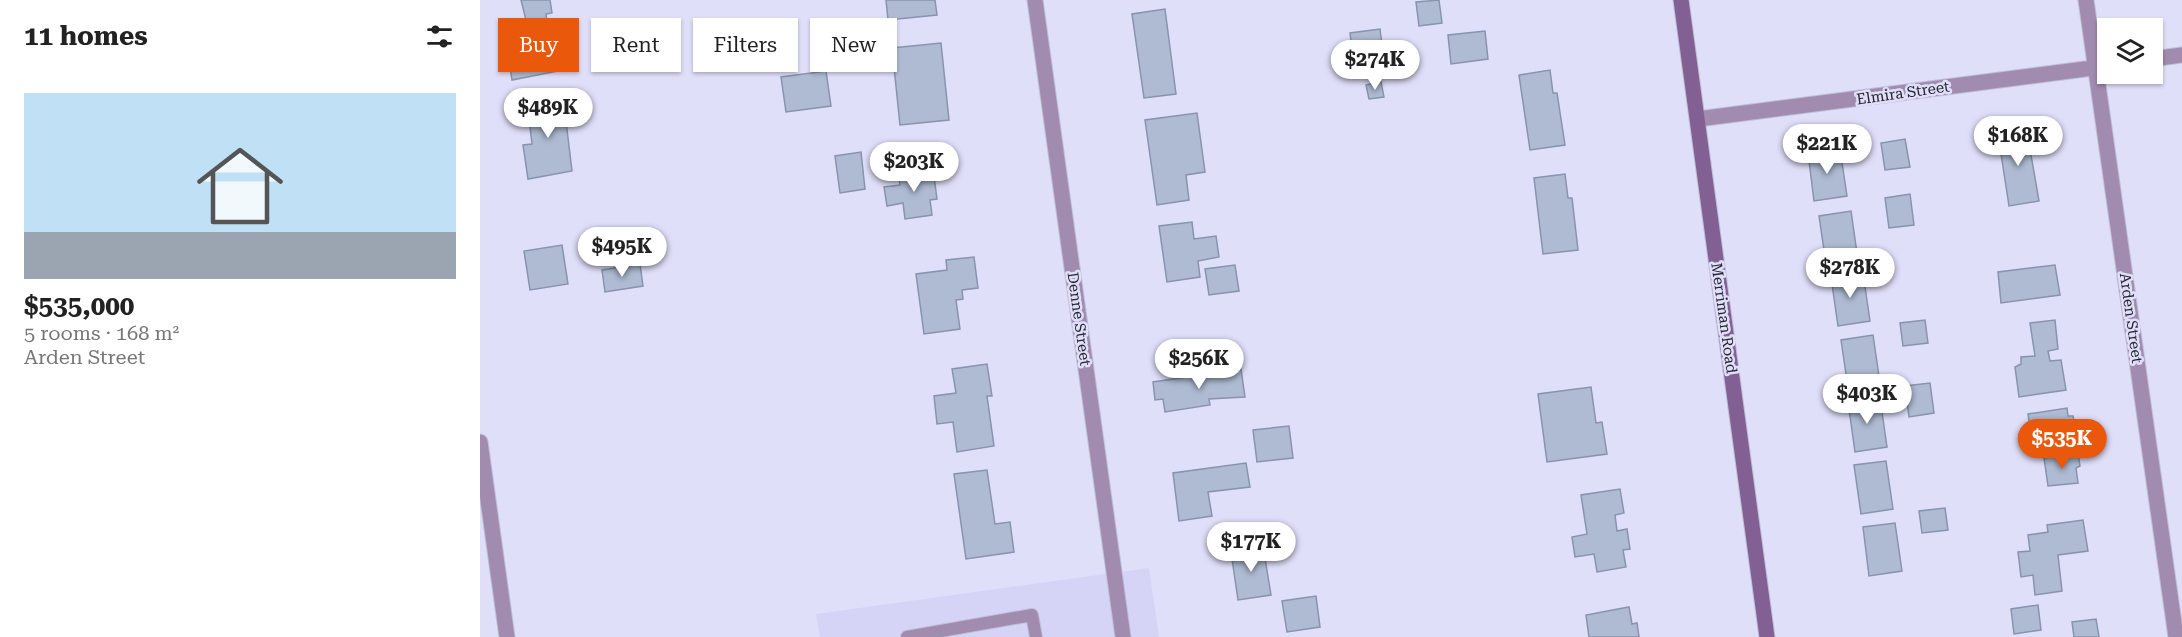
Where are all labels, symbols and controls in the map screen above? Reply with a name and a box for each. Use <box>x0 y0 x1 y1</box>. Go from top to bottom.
chip: Buy <box>498 18 579 72</box>
chip: Rent <box>591 18 681 72</box>
chip: Filters <box>693 18 798 72</box>
chip: New <box>810 18 897 72</box>
map controls <box>2097 18 2163 84</box>
button: layers <box>2097 18 2163 84</box>
icon: filters <box>423 20 456 53</box>
text: 11 homes <box>24 21 148 51</box>
pin: $274K <box>1333 40 1417 91</box>
text: $274K <box>1345 47 1405 71</box>
street label: Elmira Street <box>1855 78 1951 108</box>
pin: $489K <box>506 88 590 139</box>
text: $489K <box>518 95 578 119</box>
pin: $168K <box>1976 116 2060 167</box>
text: $168K <box>1988 123 2048 147</box>
pin: $221K <box>1785 124 1869 175</box>
text: $221K <box>1797 131 1857 155</box>
icon: home <box>186 132 294 240</box>
pin: $203K <box>872 142 956 193</box>
text: $203K <box>884 149 944 173</box>
pin: $495K <box>580 227 664 278</box>
text: $495K <box>592 234 652 258</box>
pin: $278K <box>1808 248 1892 299</box>
text: $278K <box>1820 255 1880 279</box>
street label: Merriman Road <box>1707 261 1741 375</box>
street label: Denne Street <box>1064 271 1095 367</box>
street label: Arden Street <box>2116 272 2146 365</box>
text: $535,000 <box>24 291 134 321</box>
text: 5 rooms · 168 m² <box>24 321 179 345</box>
pin: $256K <box>1157 339 1241 390</box>
text: Arden Street <box>24 345 145 369</box>
text: $256K <box>1169 346 1229 370</box>
pin: $403K <box>1825 374 1909 425</box>
text: $403K <box>1837 381 1897 405</box>
pin: $535K <box>2020 419 2104 470</box>
text: $535K <box>2032 426 2092 450</box>
pin: $177K <box>1209 522 1293 573</box>
text: $177K <box>1221 529 1281 553</box>

